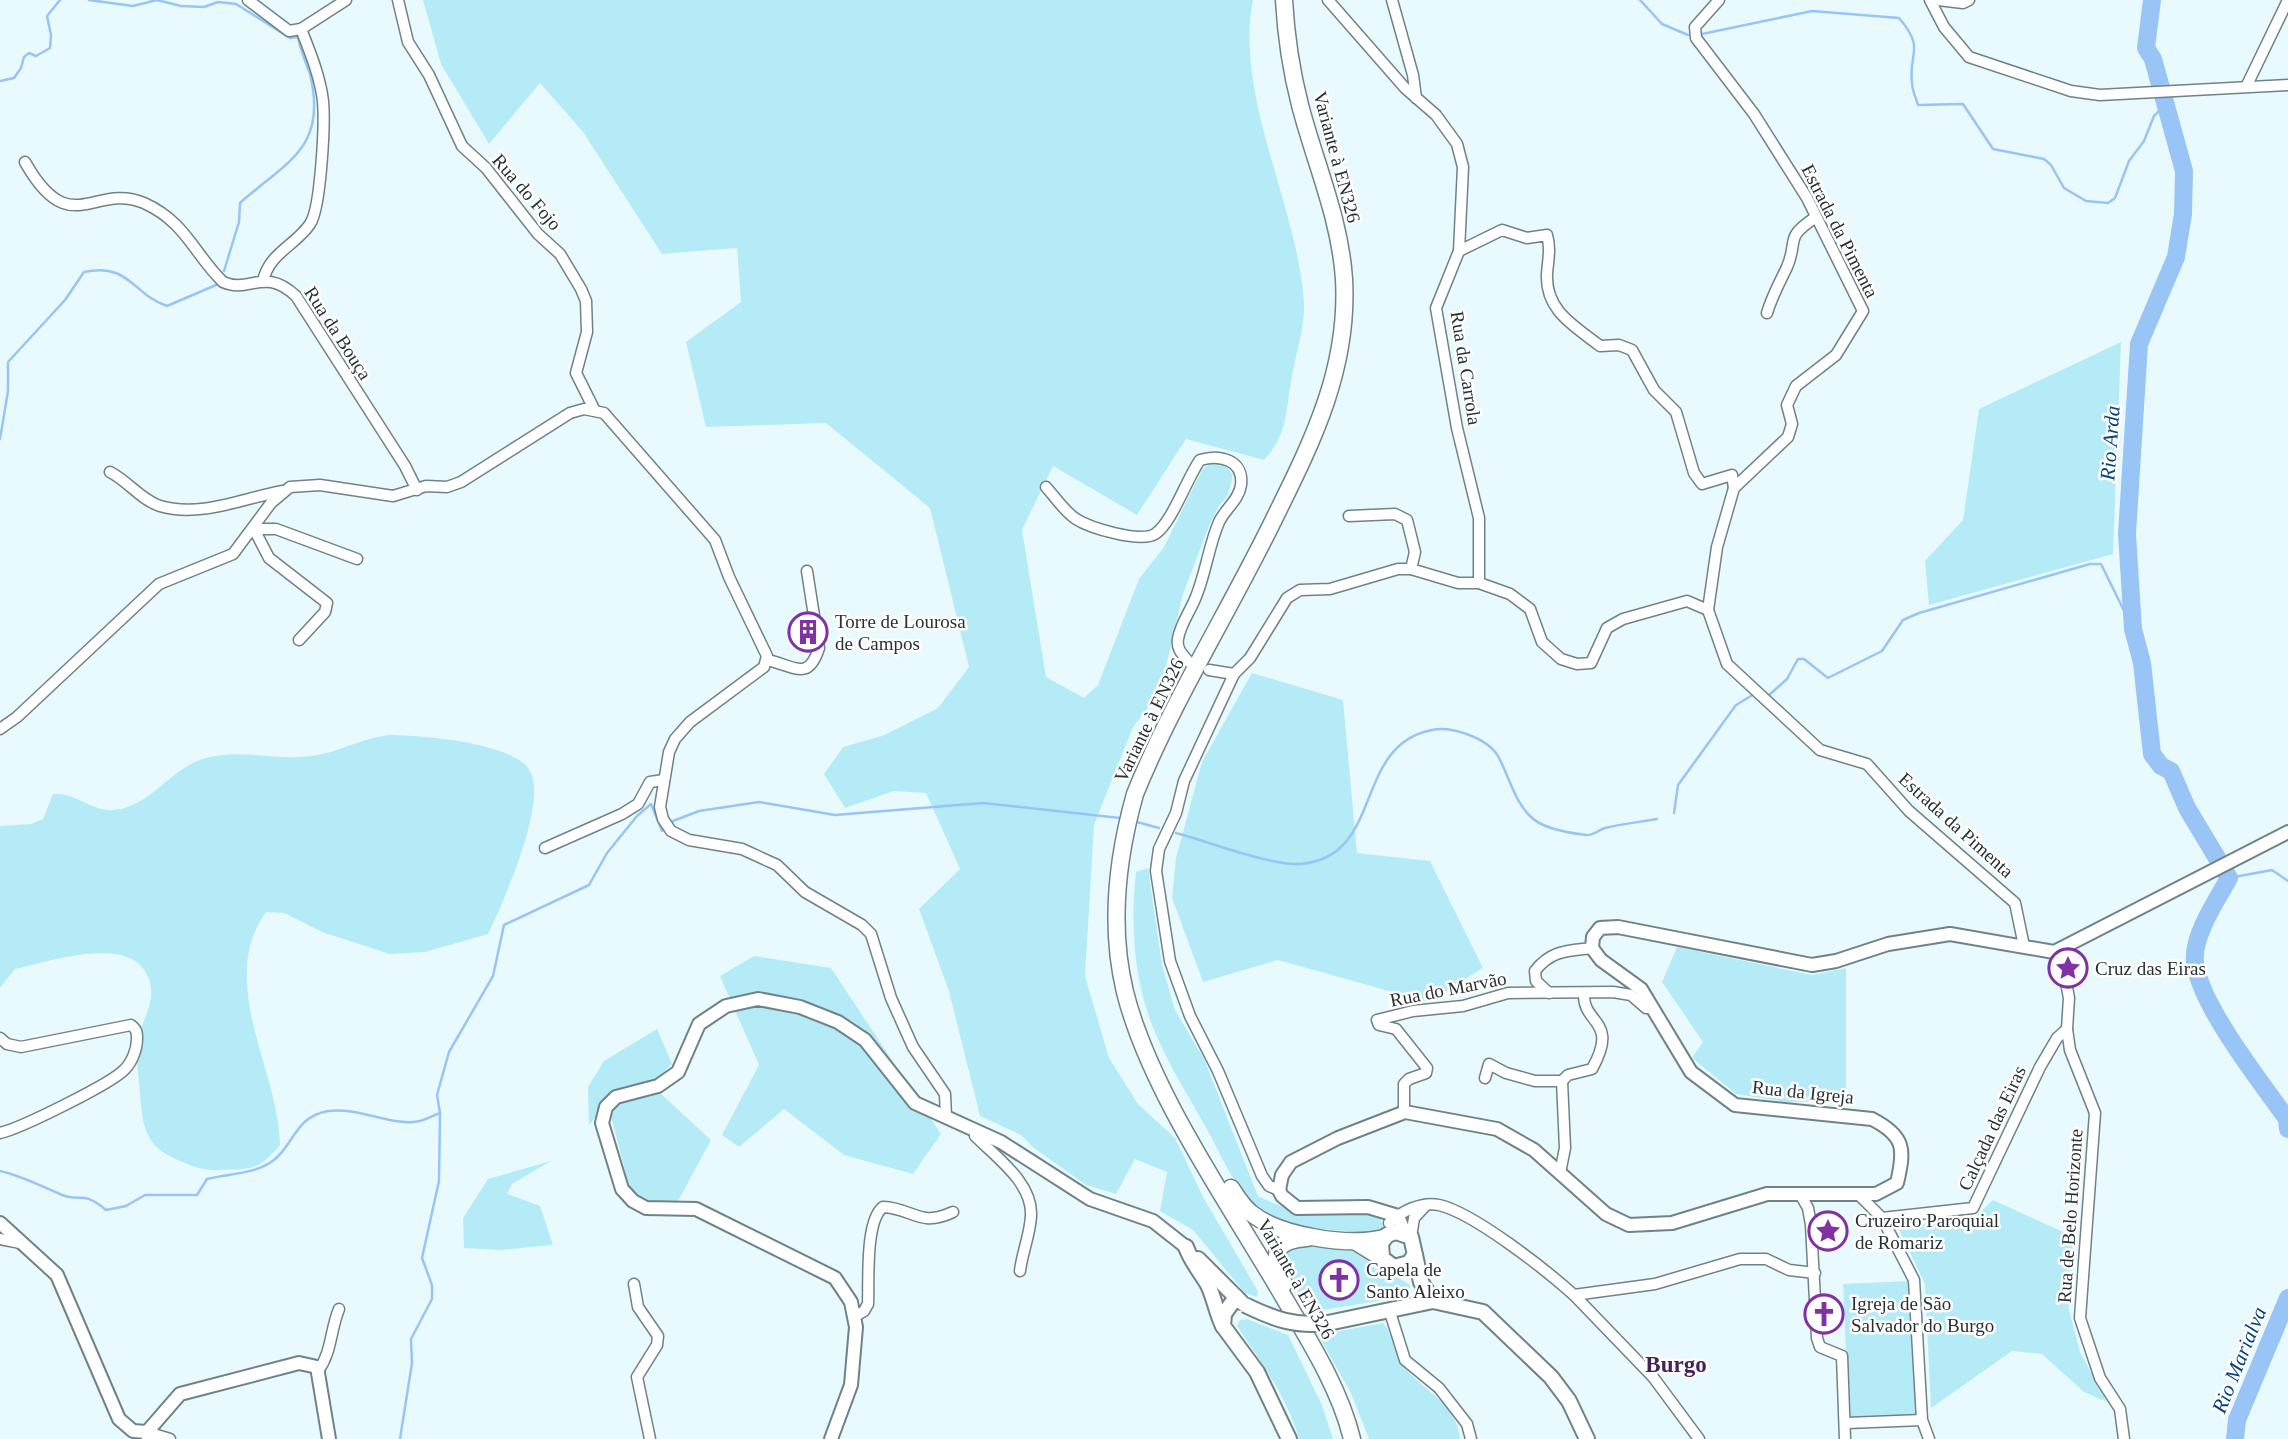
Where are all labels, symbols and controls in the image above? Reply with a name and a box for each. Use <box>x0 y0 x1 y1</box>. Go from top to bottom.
street label: Variante à EN326 <box>1309 89 1365 225</box>
street label: Rua do Fojo <box>488 150 566 234</box>
street label: Estrada da Pimenta <box>1797 161 1883 302</box>
street label: Rua da Bouça <box>300 283 376 384</box>
street label: Rua da Carrola <box>1447 310 1485 427</box>
water label: Rio Arda <box>2095 405 2125 482</box>
building icon: Torre de Lourosa de Campos <box>787 611 829 653</box>
place label: Torre de Lourosa de Campos <box>835 611 966 654</box>
street label: Variante à EN326 <box>1110 655 1188 785</box>
street label: Estrada da Pimenta <box>1894 768 2018 882</box>
place icon: Cruz das Eiras <box>2047 947 2089 989</box>
place label: Cruz das Eiras <box>2095 958 2206 979</box>
street label: Rua do Marvão <box>1388 967 1508 1011</box>
street label: Calçada das Eiras <box>1954 1062 2030 1194</box>
street label: Rua da Igreja <box>1751 1076 1856 1108</box>
street label: Rua de Belo Horizonte <box>2053 1128 2087 1304</box>
place icon: Cruzeiro Paroquial de Romariz <box>1807 1210 1849 1252</box>
place label: Cruzeiro Paroquial de Romariz <box>1855 1210 1999 1253</box>
street label: Variante à EN326 <box>1253 1215 1339 1343</box>
church icon: Capela de Santo Aleixo <box>1318 1259 1360 1301</box>
place label: Capela de Santo Aleixo <box>1366 1259 1465 1302</box>
church icon: Igreja de São Salvador do Burgo <box>1803 1293 1845 1335</box>
place label: Igreja de São Salvador do Burgo <box>1851 1293 1994 1336</box>
water label: Rio Marialva <box>2206 1303 2271 1418</box>
district label: Burgo <box>1645 1352 1707 1377</box>

